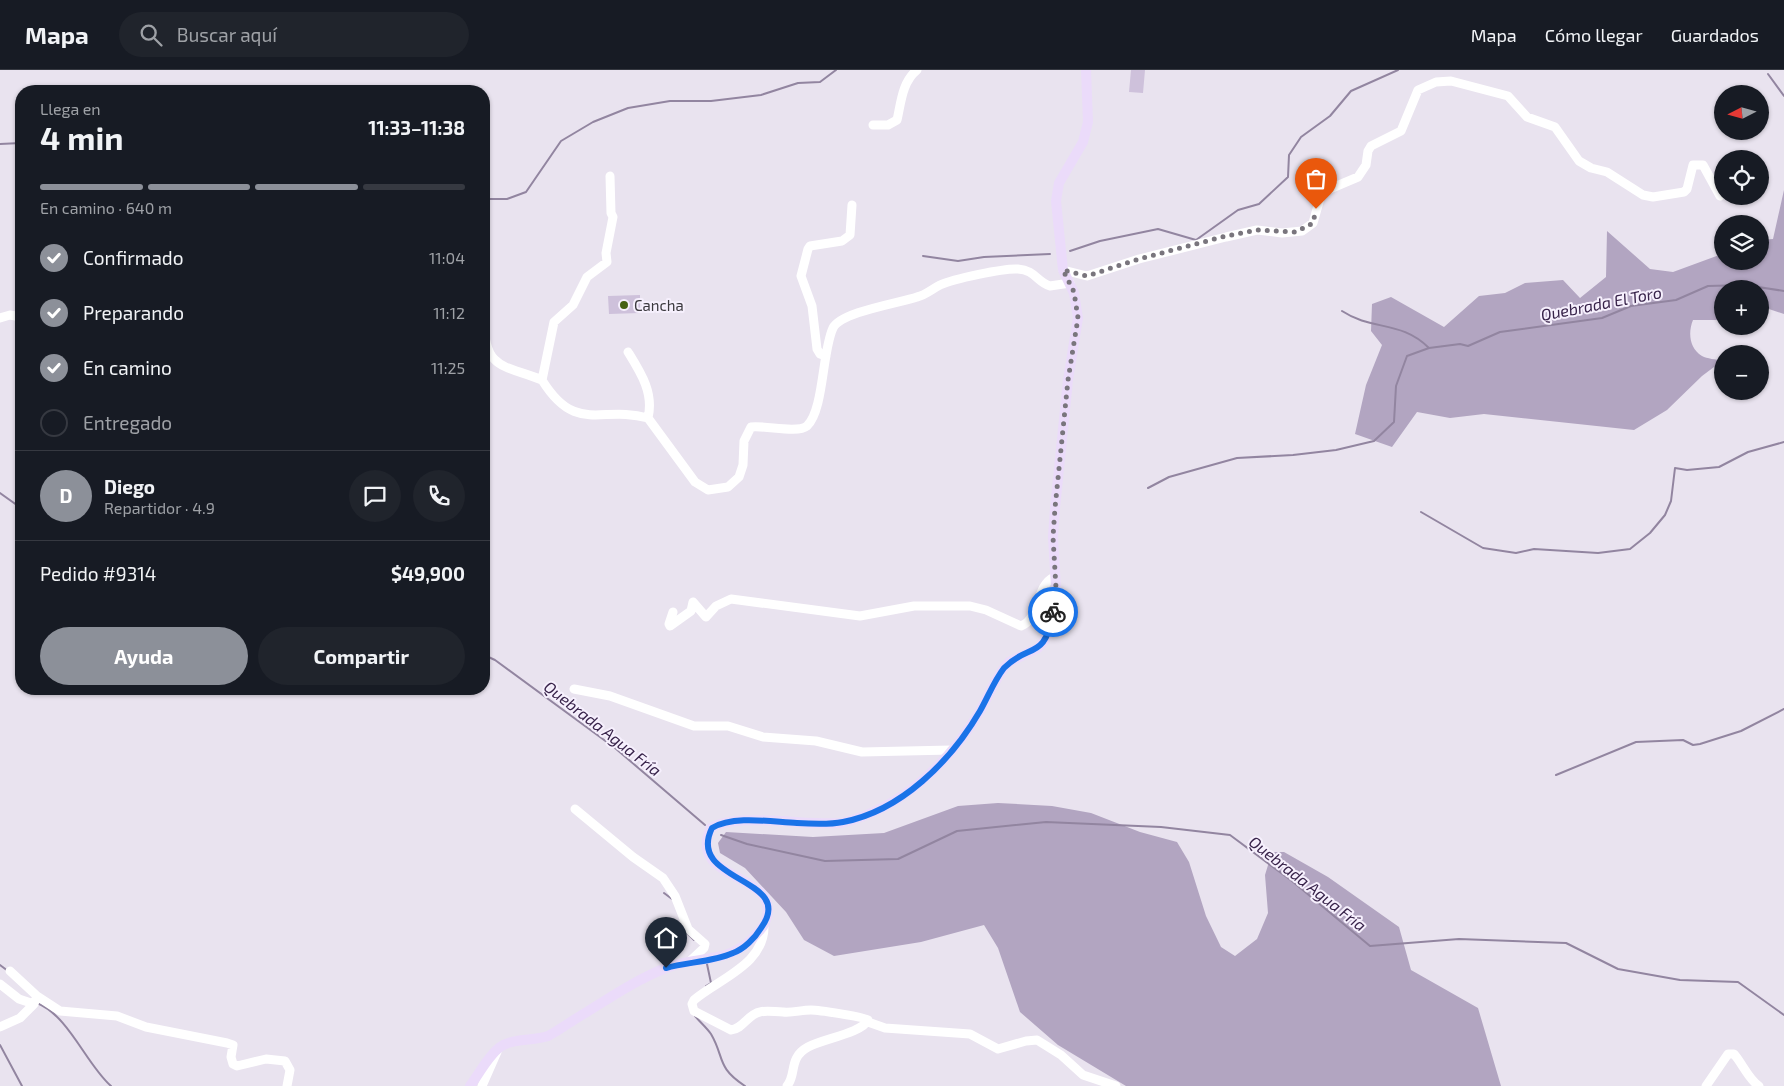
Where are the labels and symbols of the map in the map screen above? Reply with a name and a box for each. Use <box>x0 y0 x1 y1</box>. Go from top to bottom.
north arrow <box>1714 85 1769 140</box>
pin <box>1295 158 1337 209</box>
water label: Quebrada El Toro <box>1539 282 1663 325</box>
place label: Cancha <box>634 296 684 314</box>
marker: Cancha <box>618 299 630 311</box>
courier <box>1028 587 1078 637</box>
water label: Quebrada Agua Fría <box>540 676 665 780</box>
water label: Quebrada Agua Fría <box>1245 831 1370 935</box>
pin <box>645 917 687 968</box>

